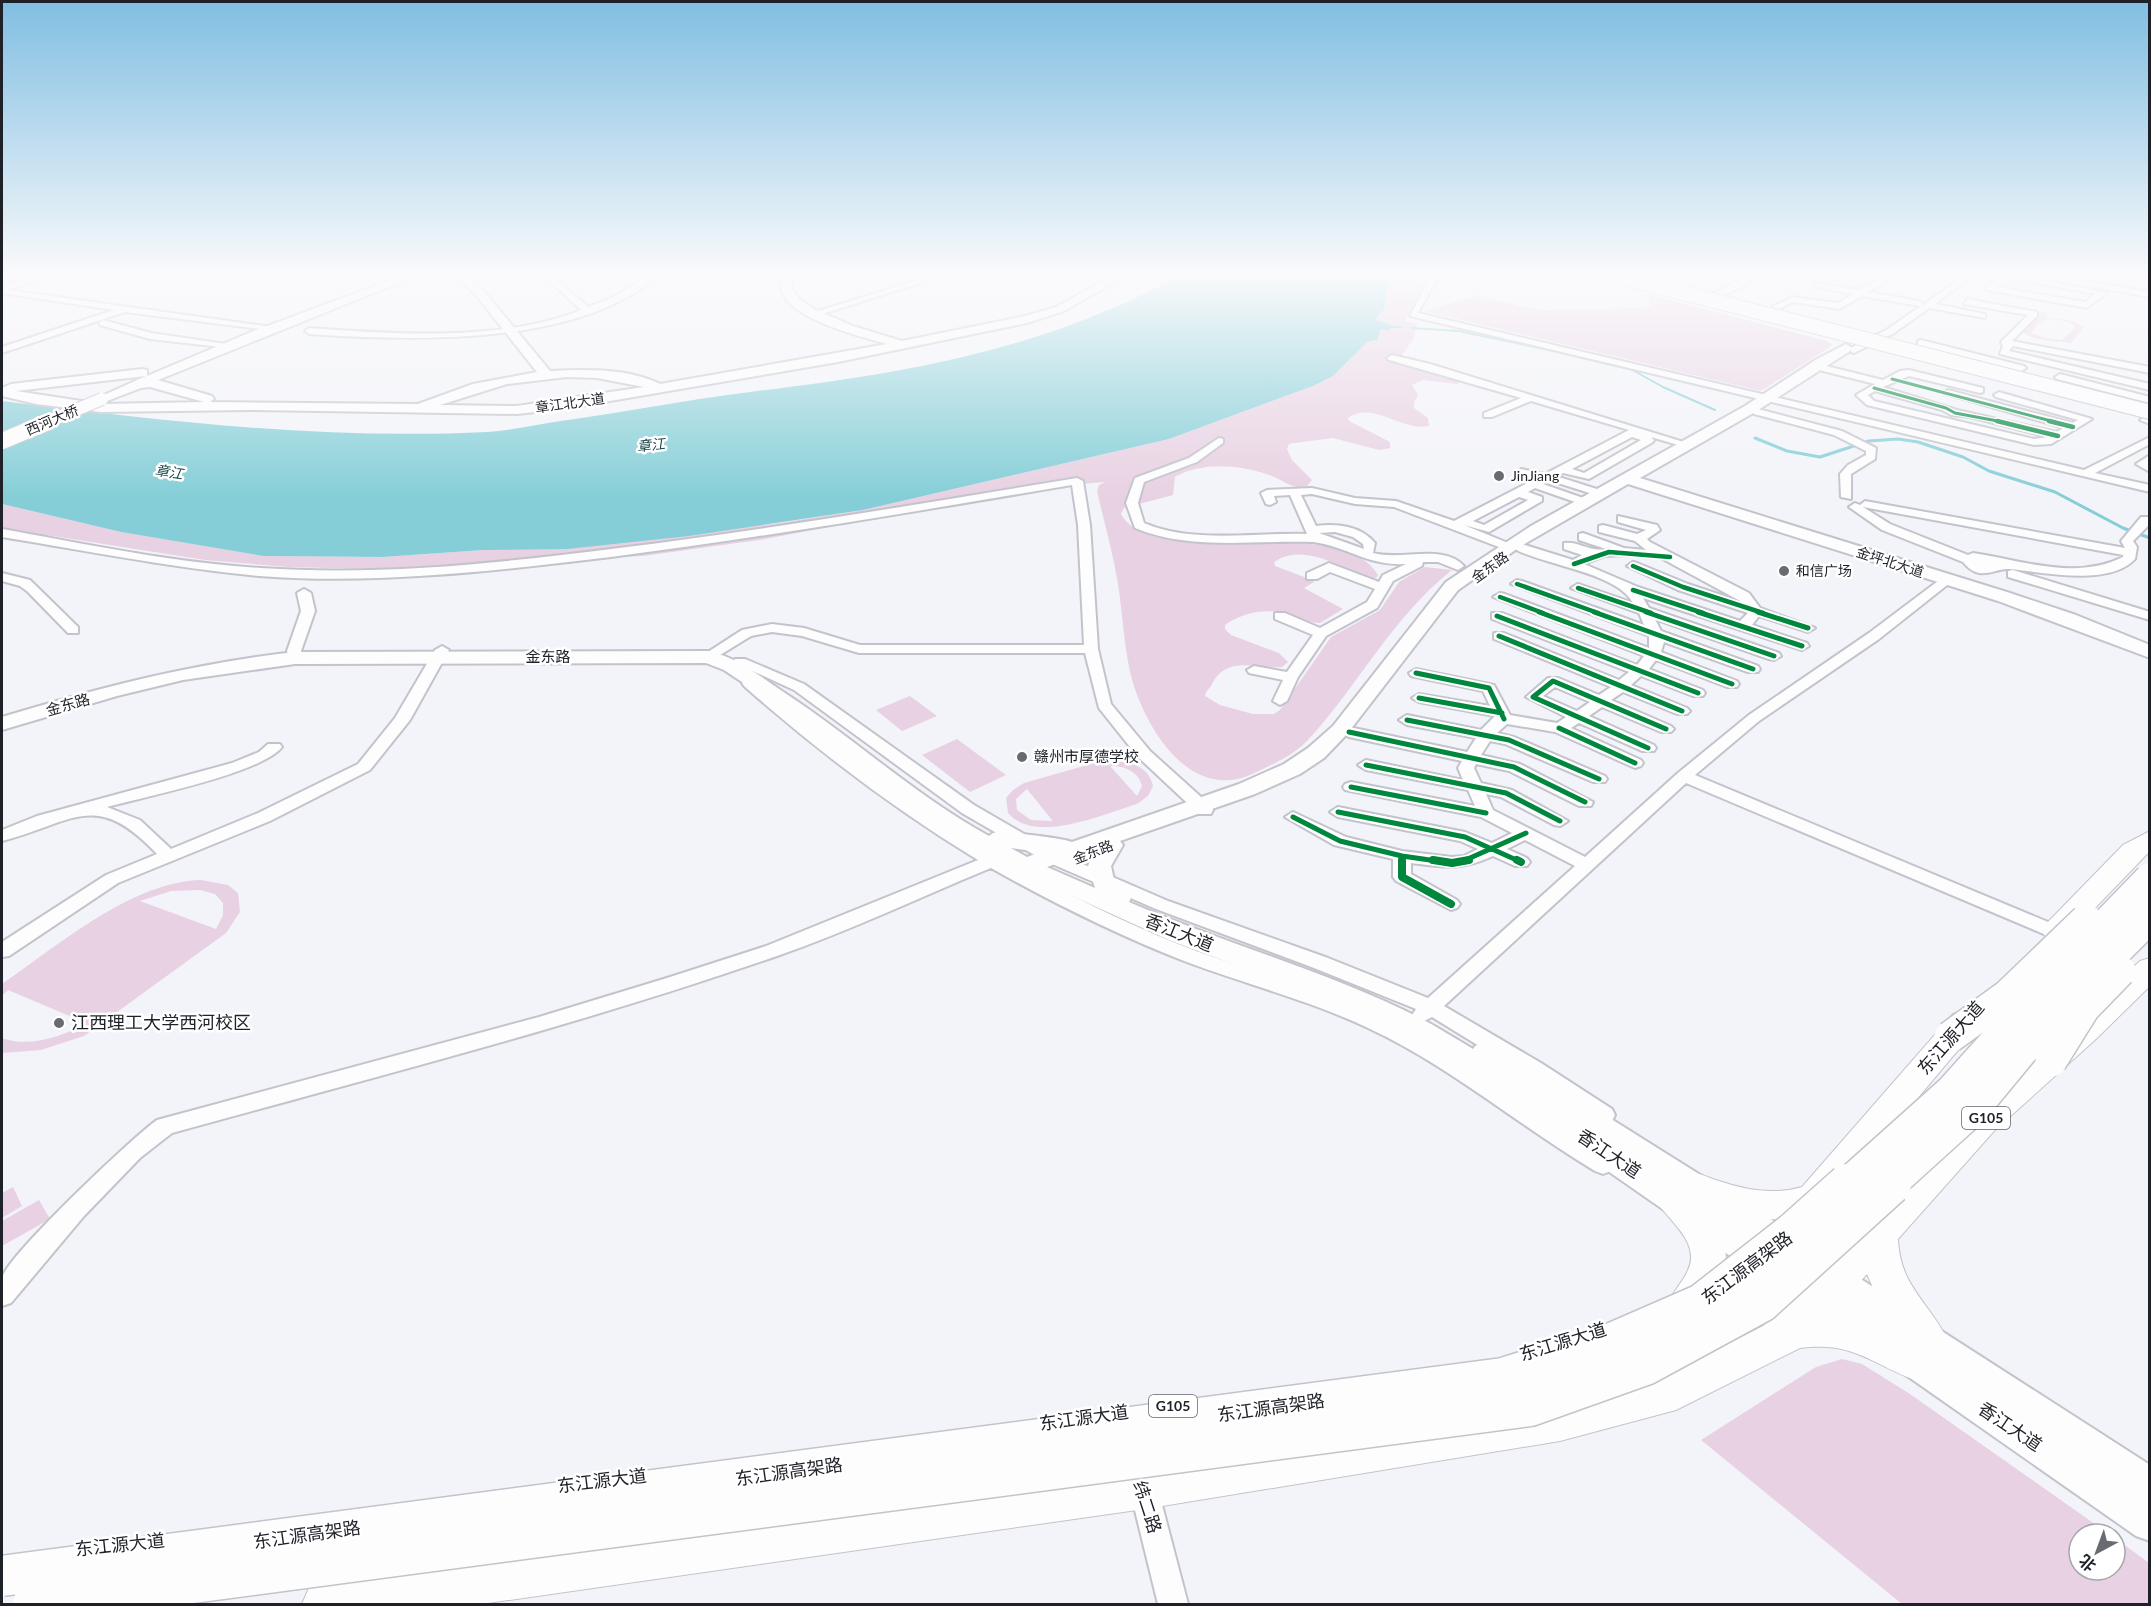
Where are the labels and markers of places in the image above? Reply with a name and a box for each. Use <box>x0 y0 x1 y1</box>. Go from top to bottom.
place label: JinJiang <box>1511 467 1559 484</box>
marker: JinJiang <box>1492 469 1506 483</box>
place label: 和信广场 <box>1796 562 1852 579</box>
marker: 和信广场 <box>1777 564 1791 578</box>
place label: 赣州市厚德学校 <box>1034 747 1139 765</box>
marker: 赣州市厚德学校 <box>1015 750 1029 764</box>
place label: 江西理工大学西河校区 <box>71 1011 251 1033</box>
marker: 江西理工大学西河校区 <box>52 1016 66 1030</box>

